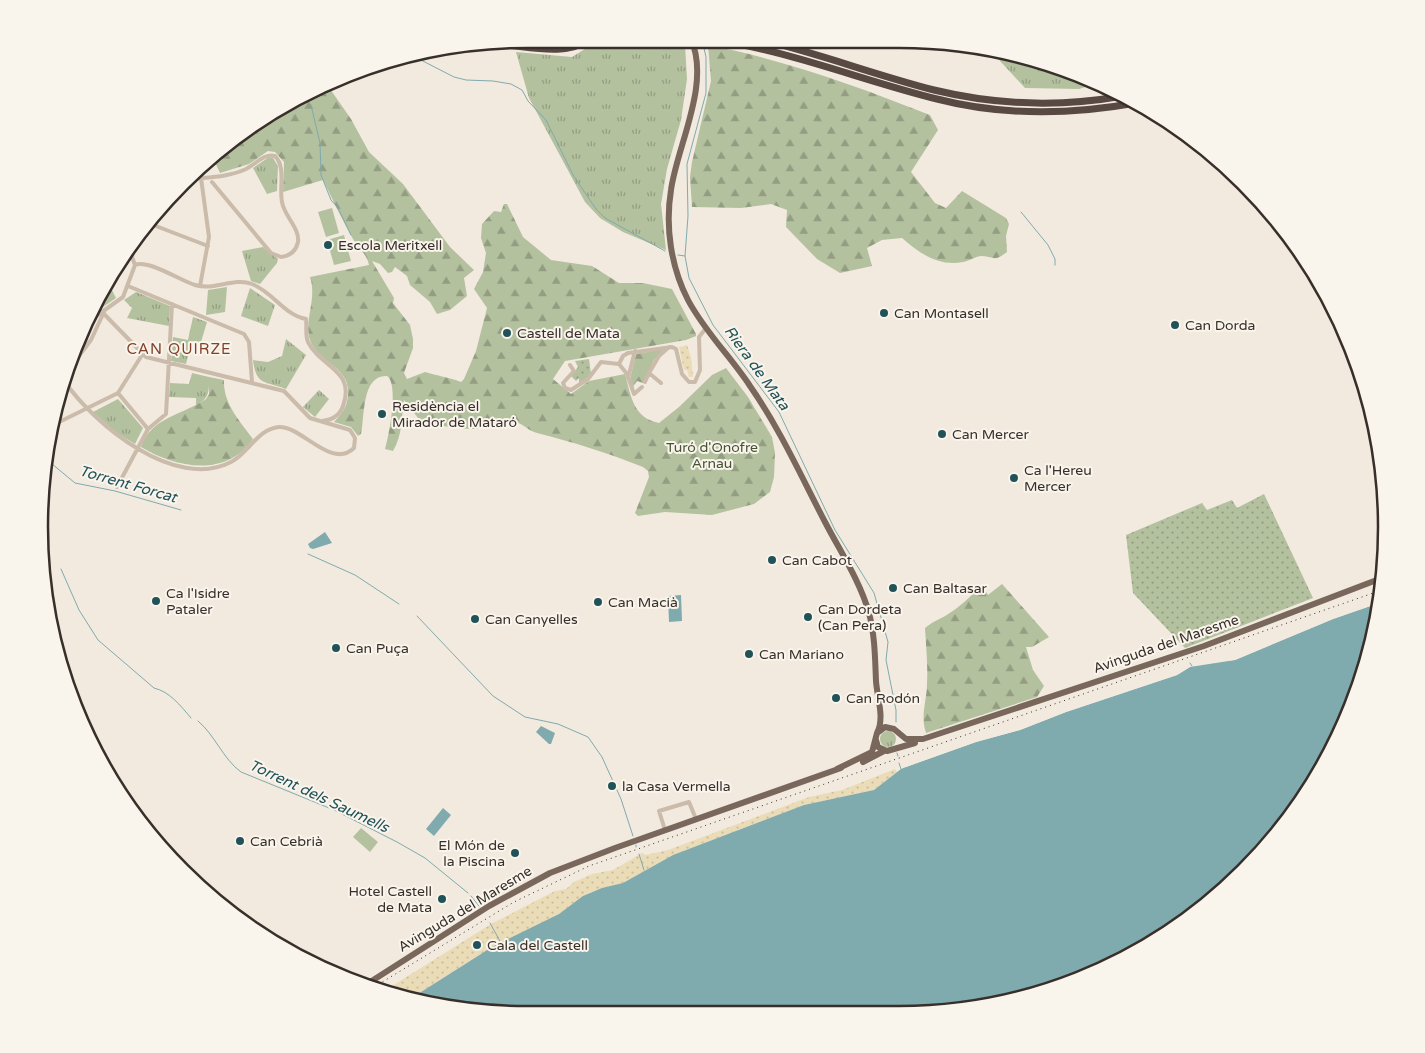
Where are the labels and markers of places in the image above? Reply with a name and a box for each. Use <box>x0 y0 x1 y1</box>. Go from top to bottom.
place label: Escola Meritxell <box>338 237 442 254</box>
marker: Escola Meritxell <box>322 239 334 251</box>
place label: Can Montasell <box>894 305 989 322</box>
marker: Can Montasell <box>878 307 890 319</box>
place label: Can Dorda <box>1185 317 1255 334</box>
marker: Can Dorda <box>1169 319 1181 331</box>
place label: Castell de Mata <box>517 325 620 342</box>
marker: Castell de Mata <box>501 327 513 339</box>
place label: Residència el Mirador de Mataró <box>392 398 517 431</box>
marker: Residència el Mirador de Mataró <box>376 408 388 420</box>
place label: Can Mercer <box>952 426 1029 443</box>
marker: Can Mercer <box>936 428 948 440</box>
place label: Ca l'Hereu Mercer <box>1024 462 1092 495</box>
marker: Ca l'Hereu Mercer <box>1008 472 1020 484</box>
place label: Can Cabot <box>782 552 853 569</box>
marker: Can Cabot <box>766 554 778 566</box>
place label: Can Baltasar <box>903 580 988 597</box>
marker: Can Baltasar <box>887 582 899 594</box>
place label: Ca l'Isidre Pataler <box>166 585 230 618</box>
place label: Can Macià <box>608 594 678 611</box>
marker: Ca l'Isidre Pataler <box>150 595 162 607</box>
marker: Can Macià <box>592 596 604 608</box>
place label: Can Dordeta (Can Pera) <box>818 601 902 634</box>
place label: Can Canyelles <box>485 611 578 628</box>
marker: Can Dordeta (Can Pera) <box>802 611 814 623</box>
marker: Can Canyelles <box>469 613 481 625</box>
place label: Can Puça <box>346 640 409 657</box>
marker: Can Puça <box>330 642 342 654</box>
place label: Can Mariano <box>759 646 844 663</box>
marker: Can Mariano <box>743 648 755 660</box>
place label: Can Rodón <box>846 690 920 707</box>
marker: Can Rodón <box>830 692 842 704</box>
place label: la Casa Vermella <box>622 778 731 795</box>
marker: la Casa Vermella <box>606 780 618 792</box>
place label: Can Cebrià <box>250 833 323 850</box>
marker: Can Cebrià <box>234 835 246 847</box>
place label: El Món de la Piscina <box>438 837 505 870</box>
marker: El Món de la Piscina <box>509 847 521 859</box>
place label: Hotel Castell de Mata <box>348 883 432 916</box>
marker: Hotel Castell de Mata <box>436 893 448 905</box>
place label: Cala del Castell <box>487 937 588 954</box>
marker: Cala del Castell <box>471 939 483 951</box>

